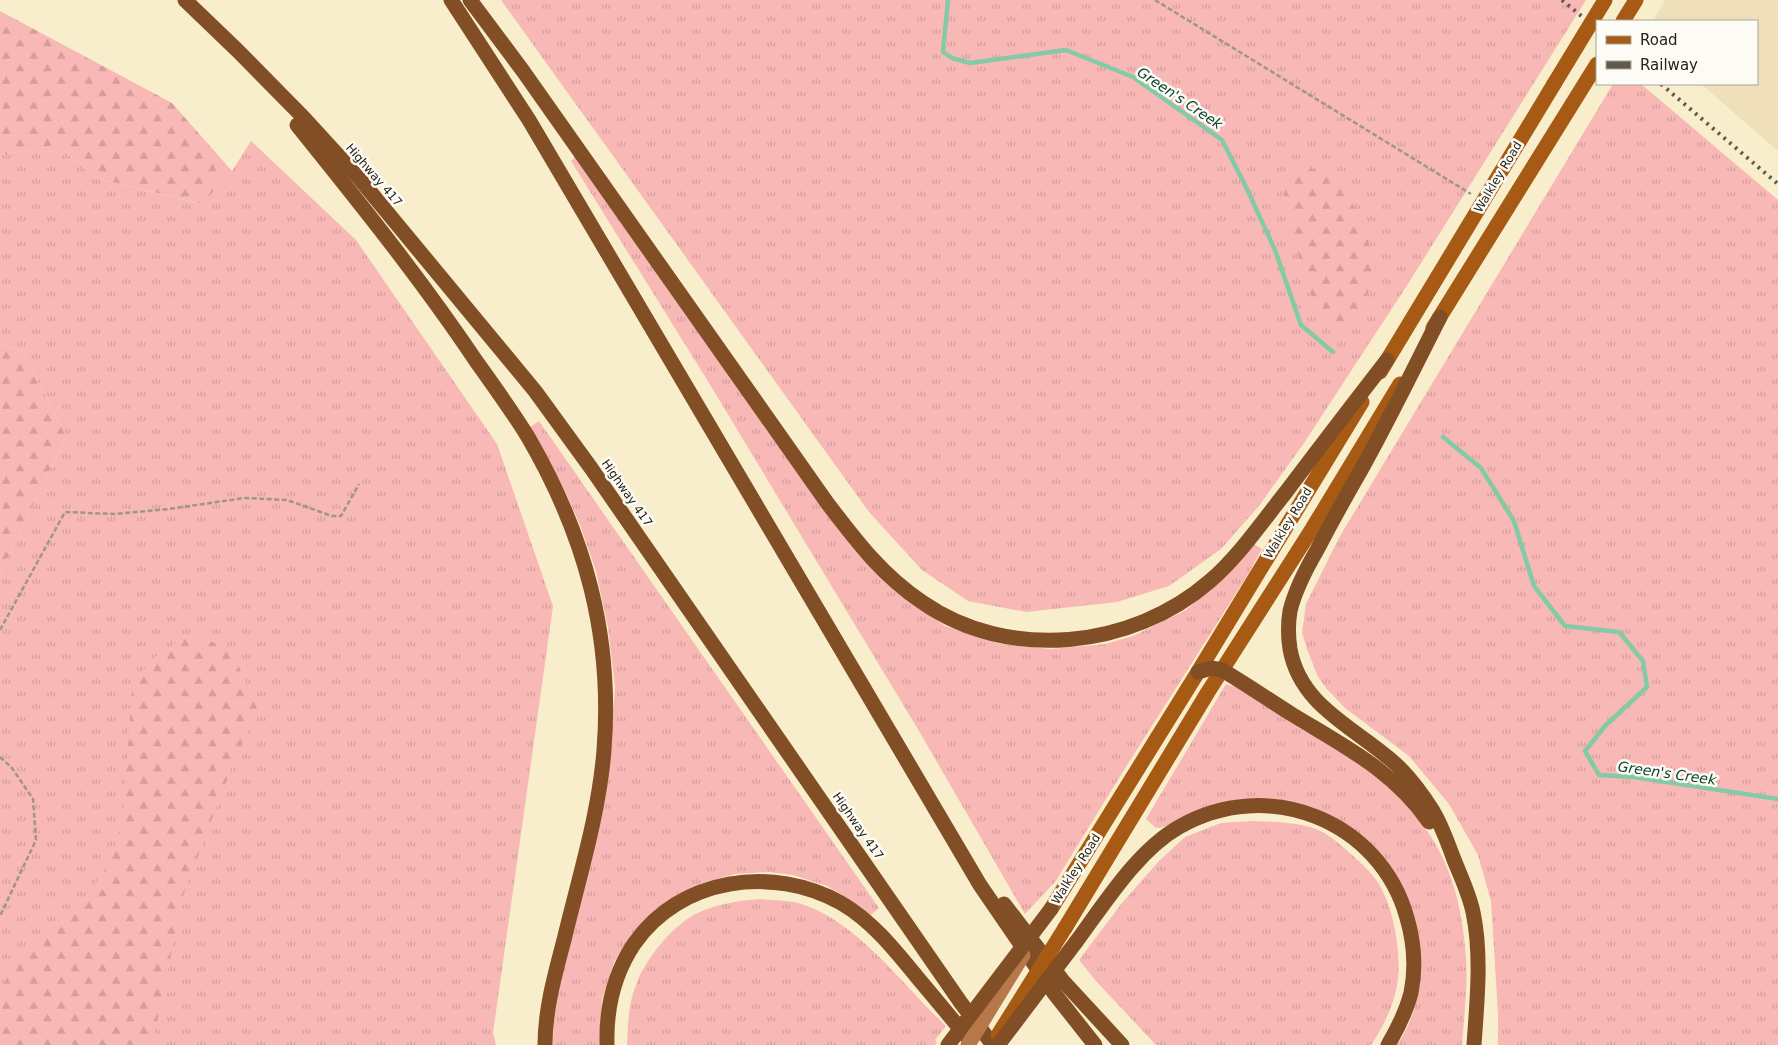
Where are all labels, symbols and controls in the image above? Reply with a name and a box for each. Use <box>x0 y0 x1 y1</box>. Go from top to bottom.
legend <box>1596 20 1758 85</box>
text: Road <box>1640 31 1678 49</box>
text: Railway <box>1640 56 1698 74</box>
water label: Green's Creek <box>1134 64 1226 133</box>
street label: Walkley Road <box>1471 139 1525 215</box>
street label: Highway 417 <box>343 141 405 209</box>
street label: Highway 417 <box>599 457 655 529</box>
street label: Walkley Road <box>1261 485 1315 561</box>
water label: Green's Creek <box>1617 758 1718 788</box>
street label: Highway 417 <box>830 790 886 862</box>
street label: Walkley Road <box>1049 831 1103 907</box>

